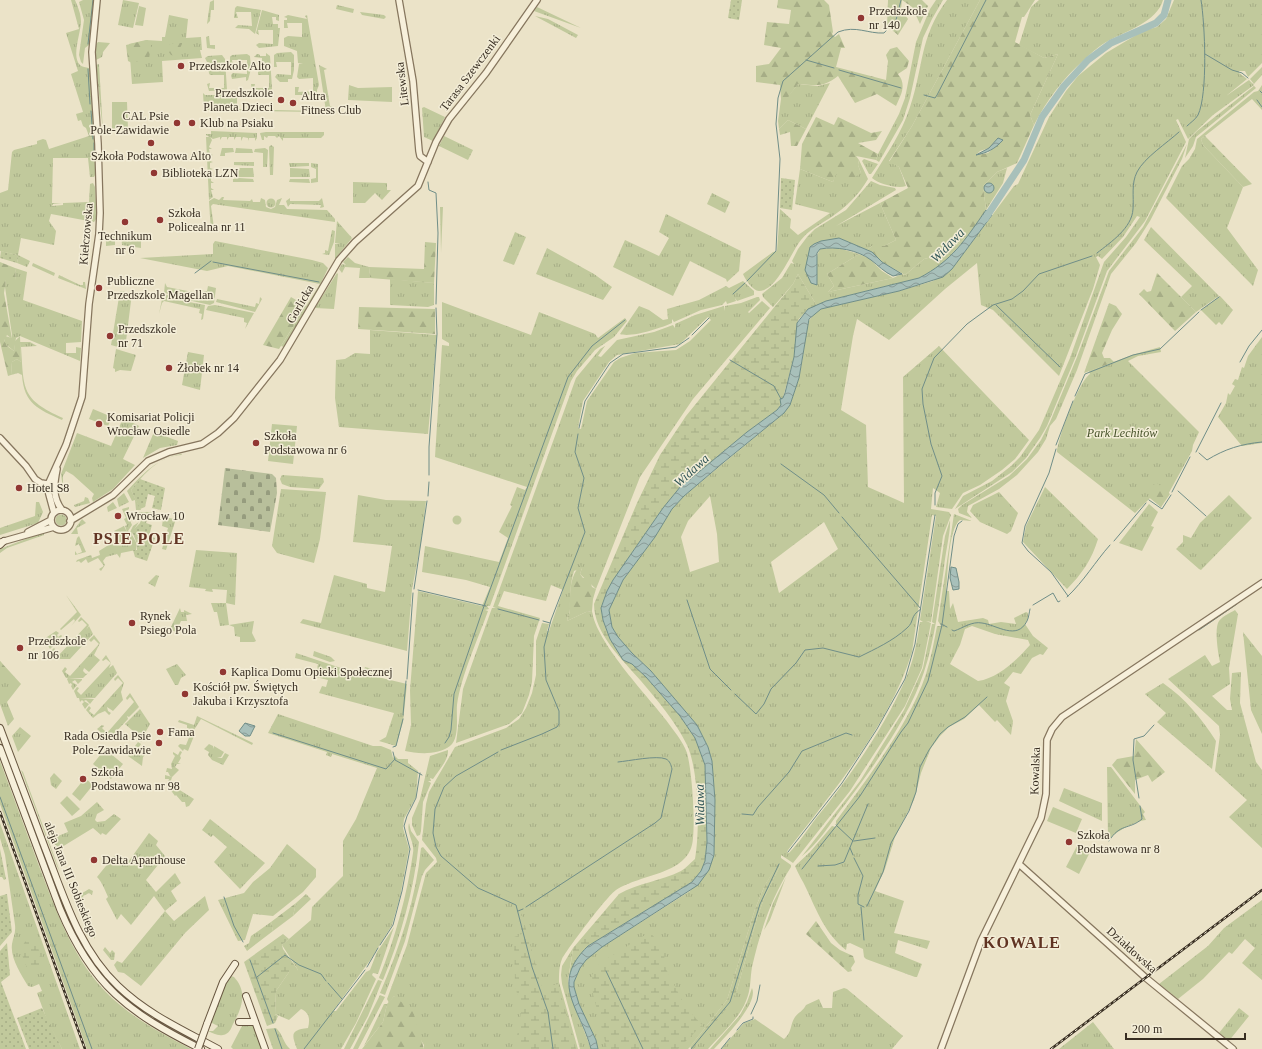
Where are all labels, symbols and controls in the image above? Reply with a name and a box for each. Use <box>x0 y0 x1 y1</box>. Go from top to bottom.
place label: Przedszkole nr 140 <box>869 4 927 32</box>
marker: Przedszkole nr 140 <box>856 13 866 23</box>
street label: Tarasa Szewczenki <box>437 32 504 114</box>
place label: Przedszkole Alto <box>189 59 271 73</box>
marker: Przedszkole Alto <box>176 61 186 71</box>
street label: Litewska <box>392 61 412 107</box>
place label: Przedszkole Planeta Dzieci <box>203 86 274 114</box>
place label: Altra Fitness Club <box>301 89 361 117</box>
marker: Przedszkole Planeta Dzieci <box>276 95 286 105</box>
marker: Altra Fitness Club <box>288 98 298 108</box>
place label: CAL Psie Pole-Zawidawie <box>90 109 169 137</box>
place label: Klub na Psiaku <box>200 116 273 130</box>
marker: CAL Psie Pole-Zawidawie <box>172 118 182 128</box>
marker: Klub na Psiaku <box>187 118 197 128</box>
marker: Szkoła Podstawowa Alto <box>146 138 156 148</box>
place label: Szkoła Podstawowa Alto <box>91 149 211 163</box>
place label: Biblioteka LZN <box>162 166 239 180</box>
marker: Biblioteka LZN <box>149 168 159 178</box>
street label: Kiełczowska <box>76 202 96 265</box>
place label: Szkoła Policealna nr 11 <box>168 206 246 234</box>
marker: Szkoła Policealna nr 11 <box>155 215 165 225</box>
marker: Technikum nr 6 <box>120 217 130 227</box>
water label: Widawa <box>927 225 968 266</box>
place label: Technikum nr 6 <box>98 229 153 257</box>
place label: Publiczne Przedszkole Magellan <box>107 274 213 302</box>
street label: Gorlicka <box>283 282 317 326</box>
marker: Publiczne Przedszkole Magellan <box>94 283 104 293</box>
place label: Przedszkole nr 71 <box>118 322 176 350</box>
marker: Przedszkole nr 71 <box>105 331 115 341</box>
place label: Żłobek nr 14 <box>177 361 239 375</box>
marker: Żłobek nr 14 <box>164 363 174 373</box>
place label: Komisariat Policji Wrocław Osiedle <box>107 410 195 438</box>
marker: Komisariat Policji Wrocław Osiedle <box>94 419 104 429</box>
park label: Park Lechitów <box>1086 426 1157 440</box>
place label: Szkoła Podstawowa nr 6 <box>264 429 347 457</box>
marker: Szkoła Podstawowa nr 6 <box>251 438 261 448</box>
water label: Widawa <box>671 450 712 490</box>
place label: Hotel S8 <box>27 481 69 495</box>
marker: Hotel S8 <box>14 483 24 493</box>
place label: Wrocław 10 <box>126 509 185 523</box>
marker: Wrocław 10 <box>113 511 123 521</box>
district label: PSIE POLE <box>93 530 185 547</box>
place label: Rynek Psiego Pola <box>140 609 197 637</box>
marker: Rynek Psiego Pola <box>127 618 137 628</box>
place label: Przedszkole nr 106 <box>28 634 86 662</box>
marker: Przedszkole nr 106 <box>15 643 25 653</box>
place label: Kaplica Domu Opieki Społecznej <box>231 665 393 679</box>
marker: Kaplica Domu Opieki Społecznej <box>218 667 228 677</box>
place label: Kościół pw. Świętych Jakuba i Krzysztofa <box>193 680 298 708</box>
marker: Kościół pw. Świętych Jakuba i Krzysztofa <box>180 689 190 699</box>
place label: Fama <box>168 725 195 739</box>
marker: Fama <box>155 727 165 737</box>
place label: Rada Osiedla Psie Pole-Zawidawie <box>64 729 151 757</box>
marker: Rada Osiedla Psie Pole-Zawidawie <box>154 738 164 748</box>
street label: Kowalska <box>1027 746 1043 795</box>
place label: Szkoła Podstawowa nr 98 <box>91 765 180 793</box>
marker: Szkoła Podstawowa nr 98 <box>78 774 88 784</box>
water label: Widawa <box>692 783 707 826</box>
street label: aleja Jana III Sobieskiego <box>41 819 101 939</box>
place label: Szkoła Podstawowa nr 8 <box>1077 828 1160 856</box>
marker: Szkoła Podstawowa nr 8 <box>1064 837 1074 847</box>
place label: Delta Aparthouse <box>102 853 186 867</box>
marker: Delta Aparthouse <box>89 855 99 865</box>
street label: Działdowska <box>1104 924 1160 977</box>
district label: KOWALE <box>983 934 1061 951</box>
scale bar <box>1126 1015 1245 1041</box>
text: 200 m <box>1132 1022 1163 1036</box>

